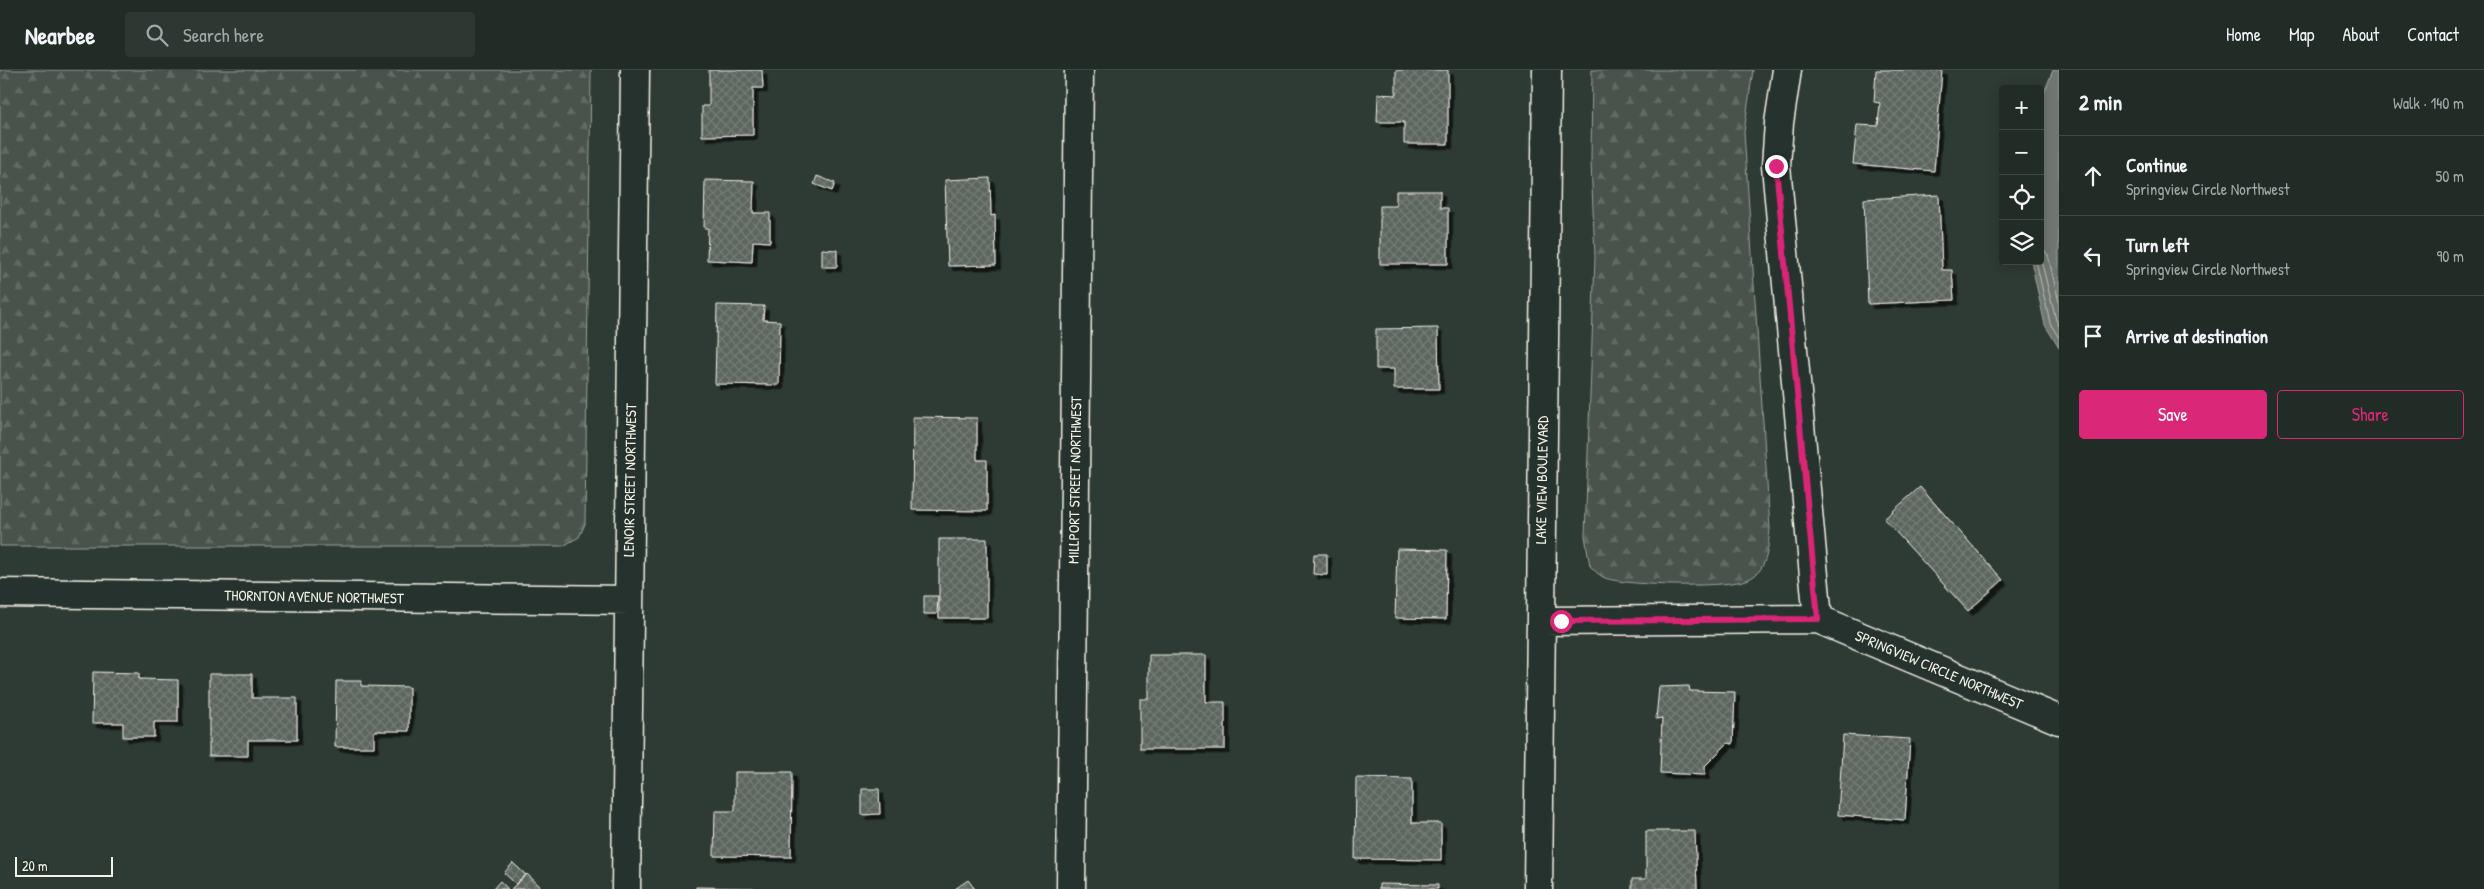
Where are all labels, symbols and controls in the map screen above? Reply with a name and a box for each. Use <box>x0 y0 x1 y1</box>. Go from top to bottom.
search box <box>125 12 475 57</box>
text: Nearbee <box>25 19 95 51</box>
icon: search <box>143 21 171 49</box>
text: Search here <box>183 22 264 48</box>
text: Home <box>2226 22 2261 47</box>
text: Map <box>2289 22 2314 47</box>
text: About <box>2342 22 2379 47</box>
text: Contact <box>2407 22 2459 47</box>
map controls <box>1999 85 2044 265</box>
button: + <box>1999 85 2044 130</box>
text: 2 min <box>2079 88 2122 117</box>
text: Walk · 140 m <box>2393 92 2464 114</box>
button: − <box>1999 130 2044 175</box>
text: Continue <box>2126 152 2187 178</box>
route end <box>1765 155 1788 178</box>
icon: ahead <box>2079 162 2107 190</box>
text: 50 m <box>2436 165 2464 187</box>
button: locate <box>1999 175 2044 220</box>
text: Springview Circle Northwest <box>2126 178 2290 200</box>
button: layers <box>1999 220 2044 265</box>
text: Turn left <box>2126 232 2189 258</box>
icon: left <box>2079 242 2107 270</box>
text: 90 m <box>2436 245 2464 267</box>
text: Springview Circle Northwest <box>2126 258 2290 280</box>
icon: arrive <box>2079 322 2107 350</box>
text: Arrive at destination <box>2126 323 2268 349</box>
button: Save <box>2079 390 2267 439</box>
button: Share <box>2277 390 2464 439</box>
street label: MILLPORT STREET NORTHWEST <box>1063 395 1086 564</box>
street label: LENOIR STREET NORTHWEST <box>618 402 641 557</box>
street label: LAKE VIEW BOULEVARD <box>1530 415 1553 544</box>
street label: THORNTON AVENUE NORTHWEST <box>224 584 405 609</box>
route start <box>1550 610 1573 633</box>
street label: SPRINGVIEW CIRCLE NORTHWEST <box>1852 625 2027 715</box>
scale bar <box>15 854 112 877</box>
text: 20 m <box>22 856 48 875</box>

